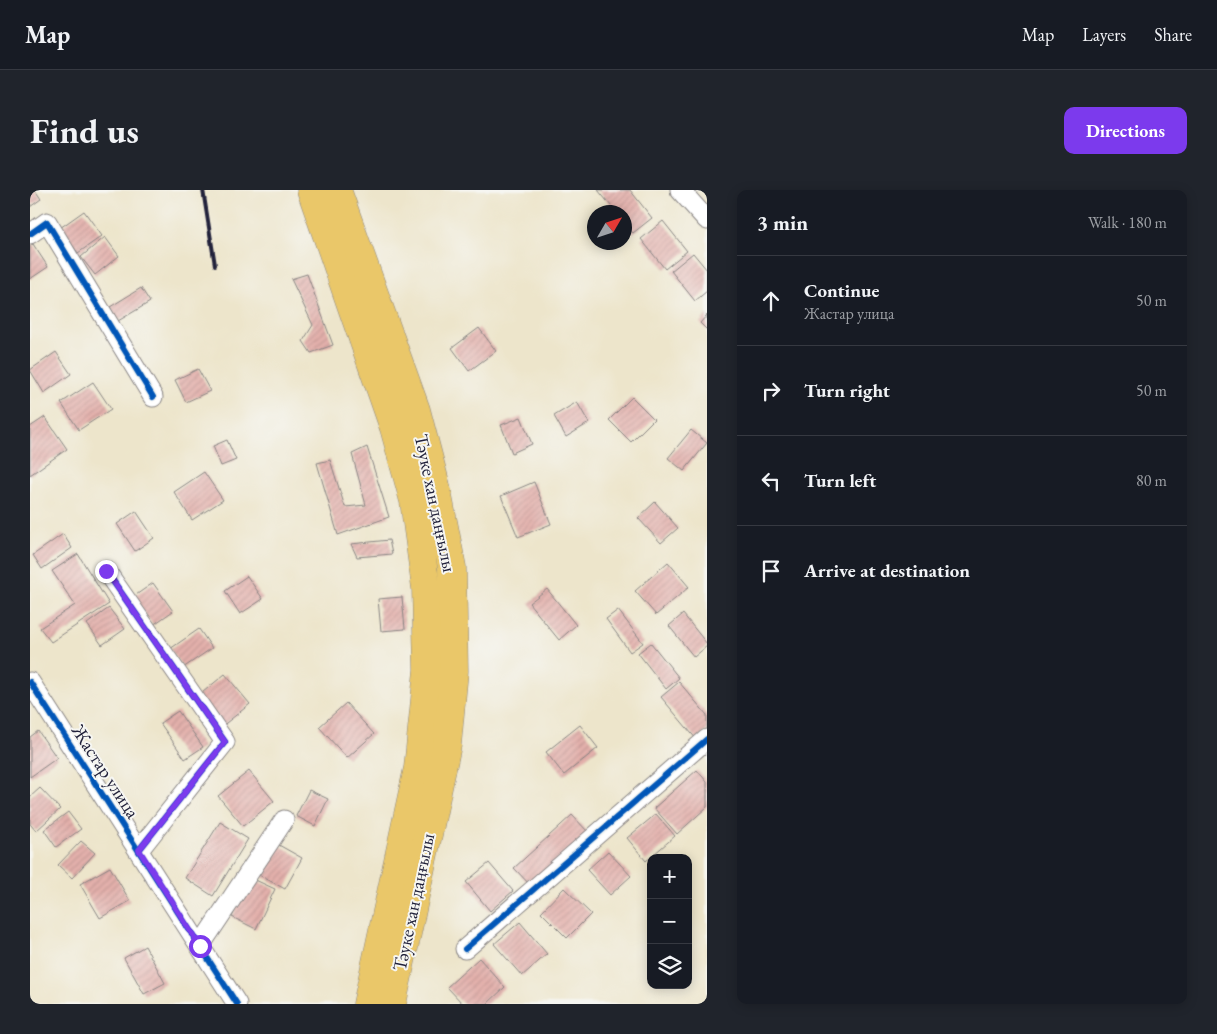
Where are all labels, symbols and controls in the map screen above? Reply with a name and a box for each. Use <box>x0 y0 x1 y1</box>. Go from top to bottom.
text: Map <box>25 19 70 50</box>
text: Map <box>1022 23 1054 46</box>
text: Layers <box>1082 23 1126 46</box>
text: Share <box>1154 23 1192 46</box>
button: Directions <box>1064 107 1187 154</box>
text: Find us <box>30 108 139 153</box>
north arrow <box>587 205 632 250</box>
text: 3 min <box>757 209 808 236</box>
text: Walk · 180 m <box>1088 212 1167 233</box>
text: Continue <box>804 278 879 303</box>
icon: ahead <box>757 287 785 315</box>
text: 50 m <box>1136 290 1167 311</box>
text: Жастар улица <box>804 303 894 324</box>
icon: right <box>757 377 785 405</box>
text: Turn right <box>804 378 890 403</box>
text: 50 m <box>1136 380 1167 401</box>
street label: Тәуке хан даңғылы <box>409 432 462 575</box>
icon: left <box>757 467 785 495</box>
text: Turn left <box>804 468 876 493</box>
text: 80 m <box>1136 470 1167 491</box>
icon: arrive <box>757 557 785 585</box>
text: Arrive at destination <box>804 558 970 583</box>
route end <box>95 560 118 583</box>
street label: Жастар улица <box>65 719 146 823</box>
street label: Тәуке хан даңғылы <box>387 830 440 973</box>
map controls <box>647 854 692 989</box>
button: + <box>647 854 692 899</box>
button: − <box>647 899 692 944</box>
route start <box>189 935 212 958</box>
button: layers <box>647 944 692 989</box>

